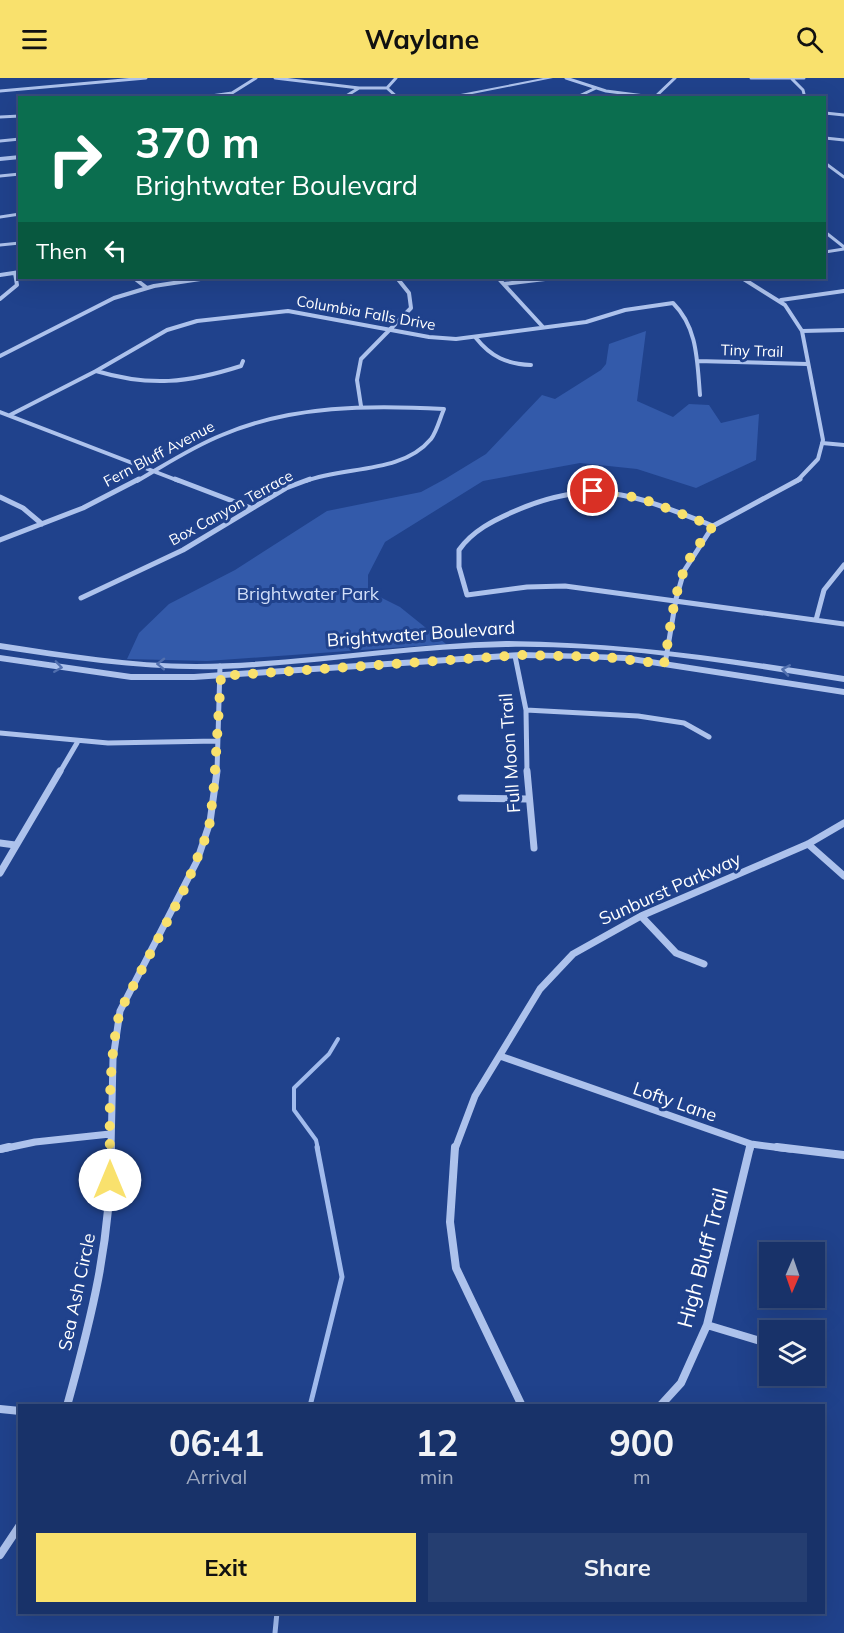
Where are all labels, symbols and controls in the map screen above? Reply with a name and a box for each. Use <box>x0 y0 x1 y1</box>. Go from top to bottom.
text: Waylane <box>365 22 479 56</box>
icon: menu <box>18 23 51 56</box>
icon: search <box>793 23 826 56</box>
text: 370 m <box>135 116 260 169</box>
icon: right <box>36 120 114 198</box>
text: Brightwater Boulevard <box>135 168 418 202</box>
icon: left <box>99 234 132 267</box>
text: Then <box>36 237 87 265</box>
street label: Columbia Falls Drive <box>295 291 437 334</box>
street label: Tiny Trail <box>720 340 784 361</box>
street label: Fern Bluff Avenue <box>100 416 218 491</box>
pin <box>567 465 618 516</box>
street label: Box Canyon Terrace <box>165 466 296 549</box>
icon: arrive <box>576 474 609 507</box>
park label: Brightwater Park <box>237 582 380 605</box>
street label: Brightwater Boulevard <box>326 615 516 652</box>
one-way arrow <box>157 658 166 671</box>
one-way arrow <box>53 661 62 673</box>
one-way arrow <box>782 665 791 677</box>
street label: Full Moon Trail <box>494 692 525 814</box>
street label: Sunburst Parkway <box>595 847 745 930</box>
street label: Lofty Lane <box>630 1076 720 1127</box>
position arrow <box>78 1148 142 1212</box>
street label: High Bluff Trail <box>671 1185 733 1330</box>
street label: Sea Ash Circle <box>53 1231 100 1353</box>
north arrow <box>759 1242 825 1308</box>
map controls <box>759 1242 825 1386</box>
button: layers <box>759 1320 825 1386</box>
text: 06:41 <box>169 1420 264 1465</box>
text: 12 <box>415 1420 458 1465</box>
text: 900 <box>609 1420 674 1465</box>
text: Arrival <box>186 1464 247 1489</box>
text: min <box>420 1464 454 1489</box>
text: m <box>633 1464 650 1489</box>
button: Exit <box>36 1533 416 1602</box>
button: Share <box>428 1533 807 1602</box>

